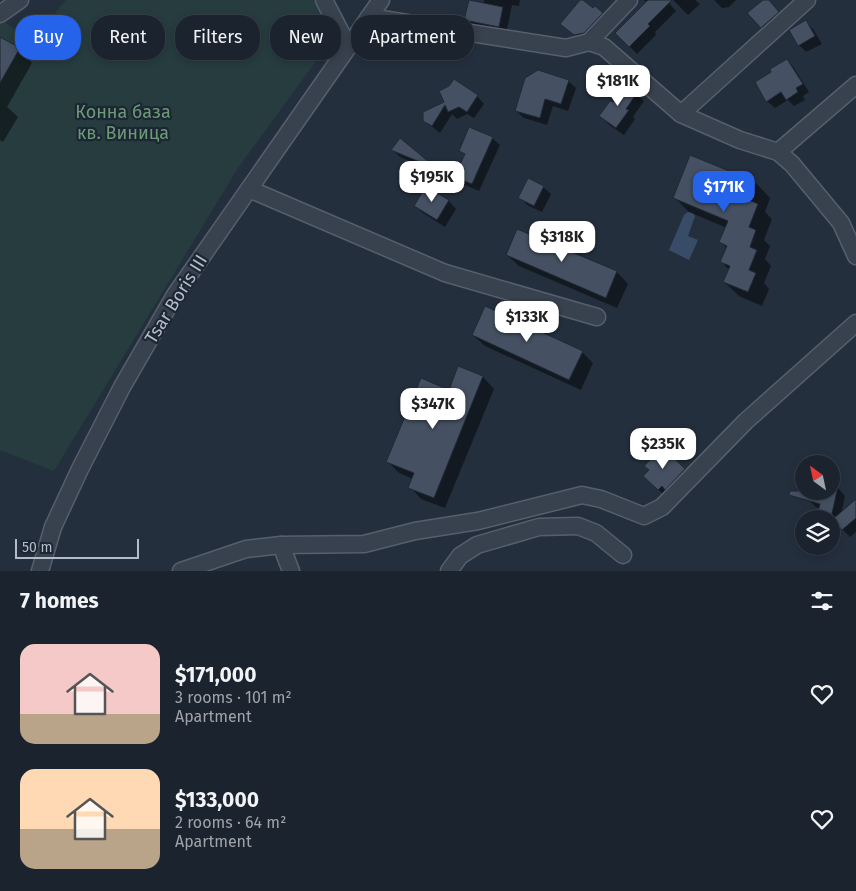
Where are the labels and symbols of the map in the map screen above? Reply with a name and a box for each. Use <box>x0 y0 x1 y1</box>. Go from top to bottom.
pin: $181K <box>583 64 653 107</box>
park label: Конна база кв. Виница <box>75 101 171 144</box>
pin: $195K <box>397 160 467 203</box>
pin: $171K <box>689 170 759 213</box>
pin: $318K <box>527 220 597 263</box>
street label: Tsar Boris III <box>140 250 212 348</box>
pin: $133K <box>492 300 562 343</box>
pin: $347K <box>398 388 468 430</box>
pin: $235K <box>628 428 698 470</box>
north arrow <box>795 455 840 500</box>
scale bar <box>15 536 139 559</box>

